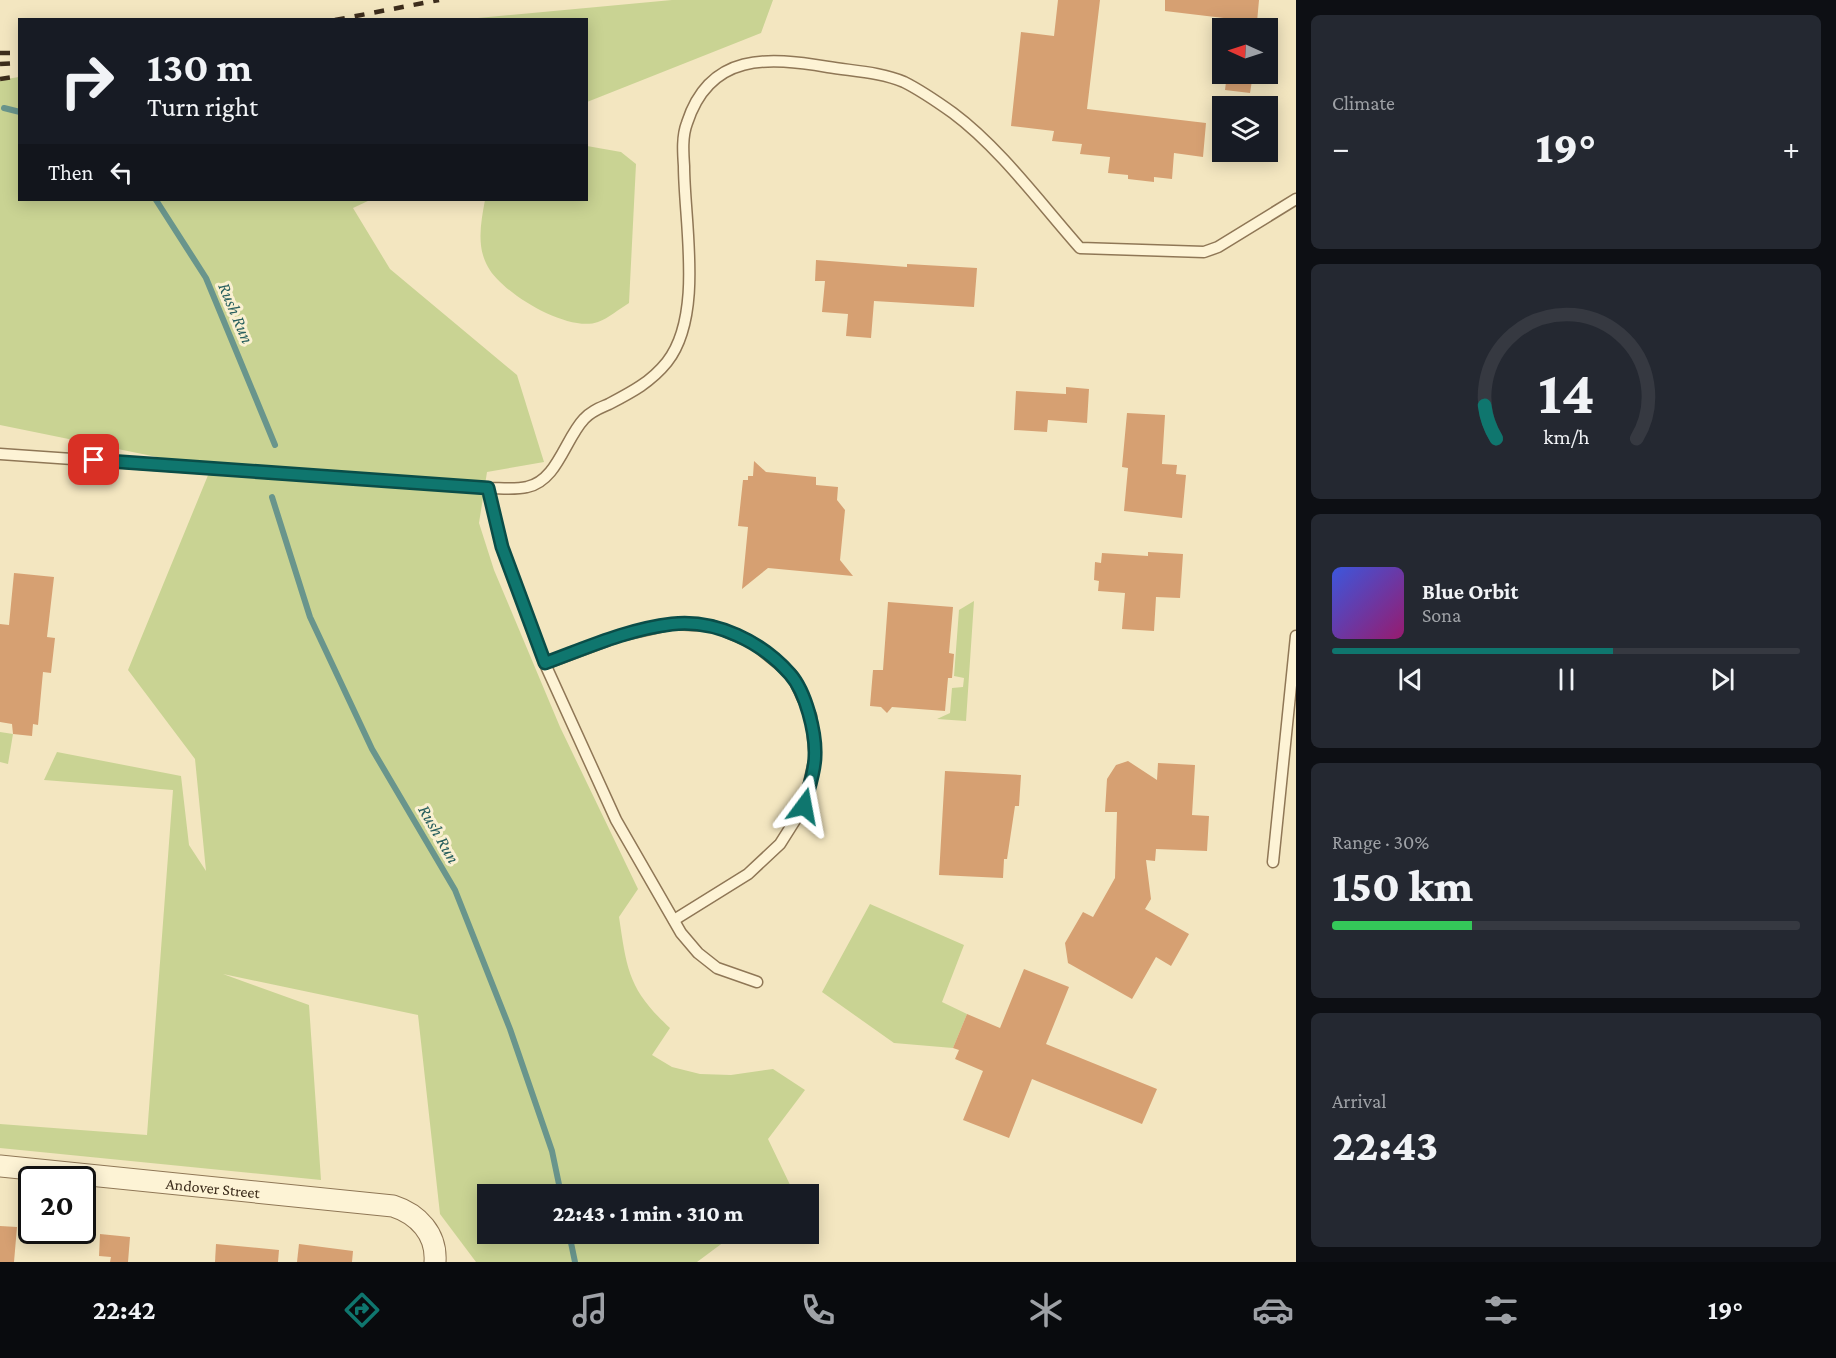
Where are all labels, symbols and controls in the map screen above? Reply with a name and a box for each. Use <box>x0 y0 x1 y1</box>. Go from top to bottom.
north arrow <box>1212 18 1278 84</box>
map controls <box>1212 18 1278 162</box>
icon: right <box>48 42 126 120</box>
text: 130 m <box>147 43 252 90</box>
text: Turn right <box>147 92 258 122</box>
text: Climate <box>1332 92 1395 114</box>
button: layers <box>1212 96 1278 162</box>
text: 19° <box>1536 122 1596 172</box>
text: − <box>1332 129 1349 166</box>
text: + <box>1783 129 1800 166</box>
icon: left <box>105 156 138 189</box>
text: Then <box>48 160 93 185</box>
water label: Rush Run <box>214 280 258 346</box>
text: 14 <box>1538 357 1594 426</box>
text: km/h <box>1543 425 1590 449</box>
pin <box>68 434 119 485</box>
icon: arrive <box>77 443 110 476</box>
text: Blue Orbit <box>1422 579 1518 604</box>
text: Sona <box>1422 604 1461 626</box>
icon: previous <box>1394 663 1427 696</box>
icon: pause <box>1550 663 1583 696</box>
icon: next <box>1706 663 1739 696</box>
position arrow <box>772 774 836 838</box>
water label: Rush Run <box>414 801 464 867</box>
text: Range · 30% <box>1332 831 1429 853</box>
text: 150 km <box>1332 861 1473 911</box>
text: Arrival <box>1332 1090 1386 1112</box>
text: 22:43 <box>1332 1120 1438 1170</box>
speed limit sign: 20 <box>18 1166 96 1244</box>
street label: Andover Street <box>165 1174 261 1201</box>
text: 22:43 · 1 min · 310 m <box>553 1201 743 1226</box>
icon: directions <box>341 1289 383 1331</box>
icon: music <box>569 1289 611 1331</box>
icon: phone <box>797 1289 839 1331</box>
icon: climate <box>1025 1289 1067 1331</box>
icon: car <box>1252 1289 1294 1331</box>
icon: filters <box>1480 1289 1522 1331</box>
text: 22:42 <box>93 1295 156 1325</box>
text: 19° <box>1708 1295 1743 1325</box>

